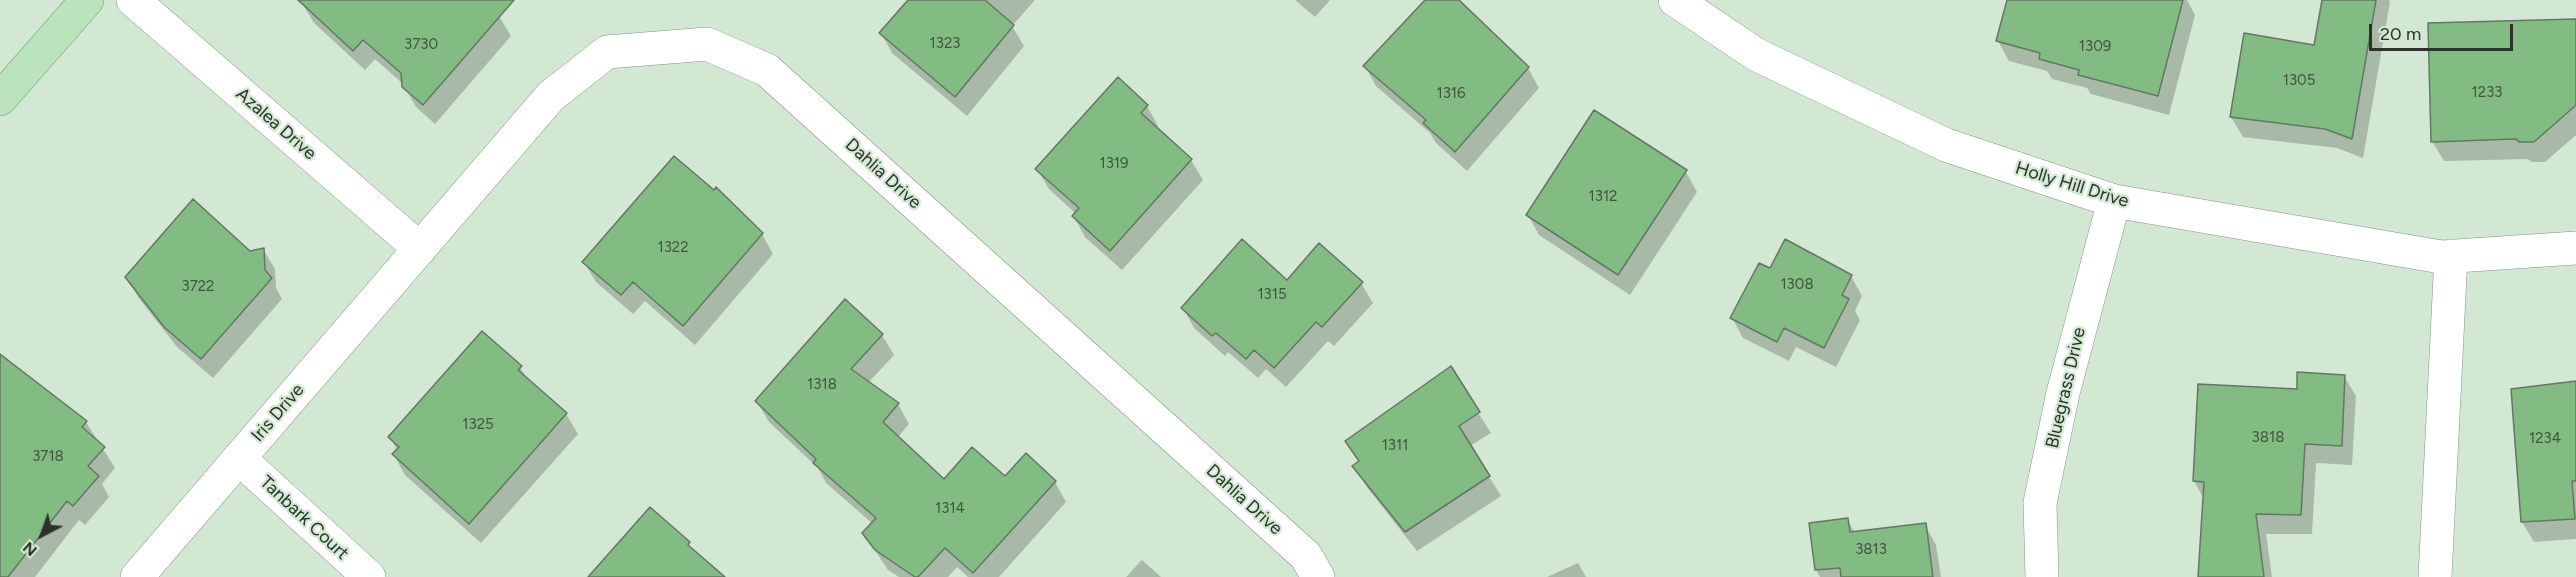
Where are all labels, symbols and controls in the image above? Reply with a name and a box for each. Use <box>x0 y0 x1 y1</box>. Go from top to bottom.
scale bar <box>2372 12 2516 50</box>
text: 20 m <box>2380 23 2421 45</box>
house number: 1323 <box>930 35 960 53</box>
house number: 3730 <box>404 36 438 54</box>
house number: 1309 <box>2079 38 2111 56</box>
house number: 1305 <box>2283 72 2315 90</box>
street label: Azalea Drive <box>231 83 321 165</box>
house number: 1233 <box>2472 84 2502 102</box>
house number: 1316 <box>1436 85 1466 103</box>
street label: Dahlia Drive <box>840 134 926 214</box>
house number: 1319 <box>1099 155 1129 173</box>
street label: Holly Hill Drive <box>2013 157 2131 213</box>
house number: 1312 <box>1589 188 1617 206</box>
house number: 1322 <box>657 239 689 257</box>
house number: 1308 <box>1780 276 1814 294</box>
house number: 3722 <box>182 278 214 296</box>
house number: 1315 <box>1257 286 1287 304</box>
street label: Bluegrass Drive <box>2042 325 2090 451</box>
house number: 1318 <box>807 376 837 394</box>
street label: Iris Drive <box>247 380 309 446</box>
house number: 1325 <box>462 416 494 434</box>
house number: 3818 <box>2252 429 2284 447</box>
house number: 1234 <box>2529 430 2561 448</box>
house number: 1311 <box>1382 437 1408 455</box>
house number: 3718 <box>32 448 64 466</box>
street label: Dahlia Drive <box>1201 460 1287 540</box>
street label: Tanbark Court <box>255 471 353 565</box>
house number: 1314 <box>935 500 965 518</box>
north arrow <box>12 505 72 565</box>
text: N <box>19 538 41 560</box>
house number: 3813 <box>1855 541 1887 559</box>

